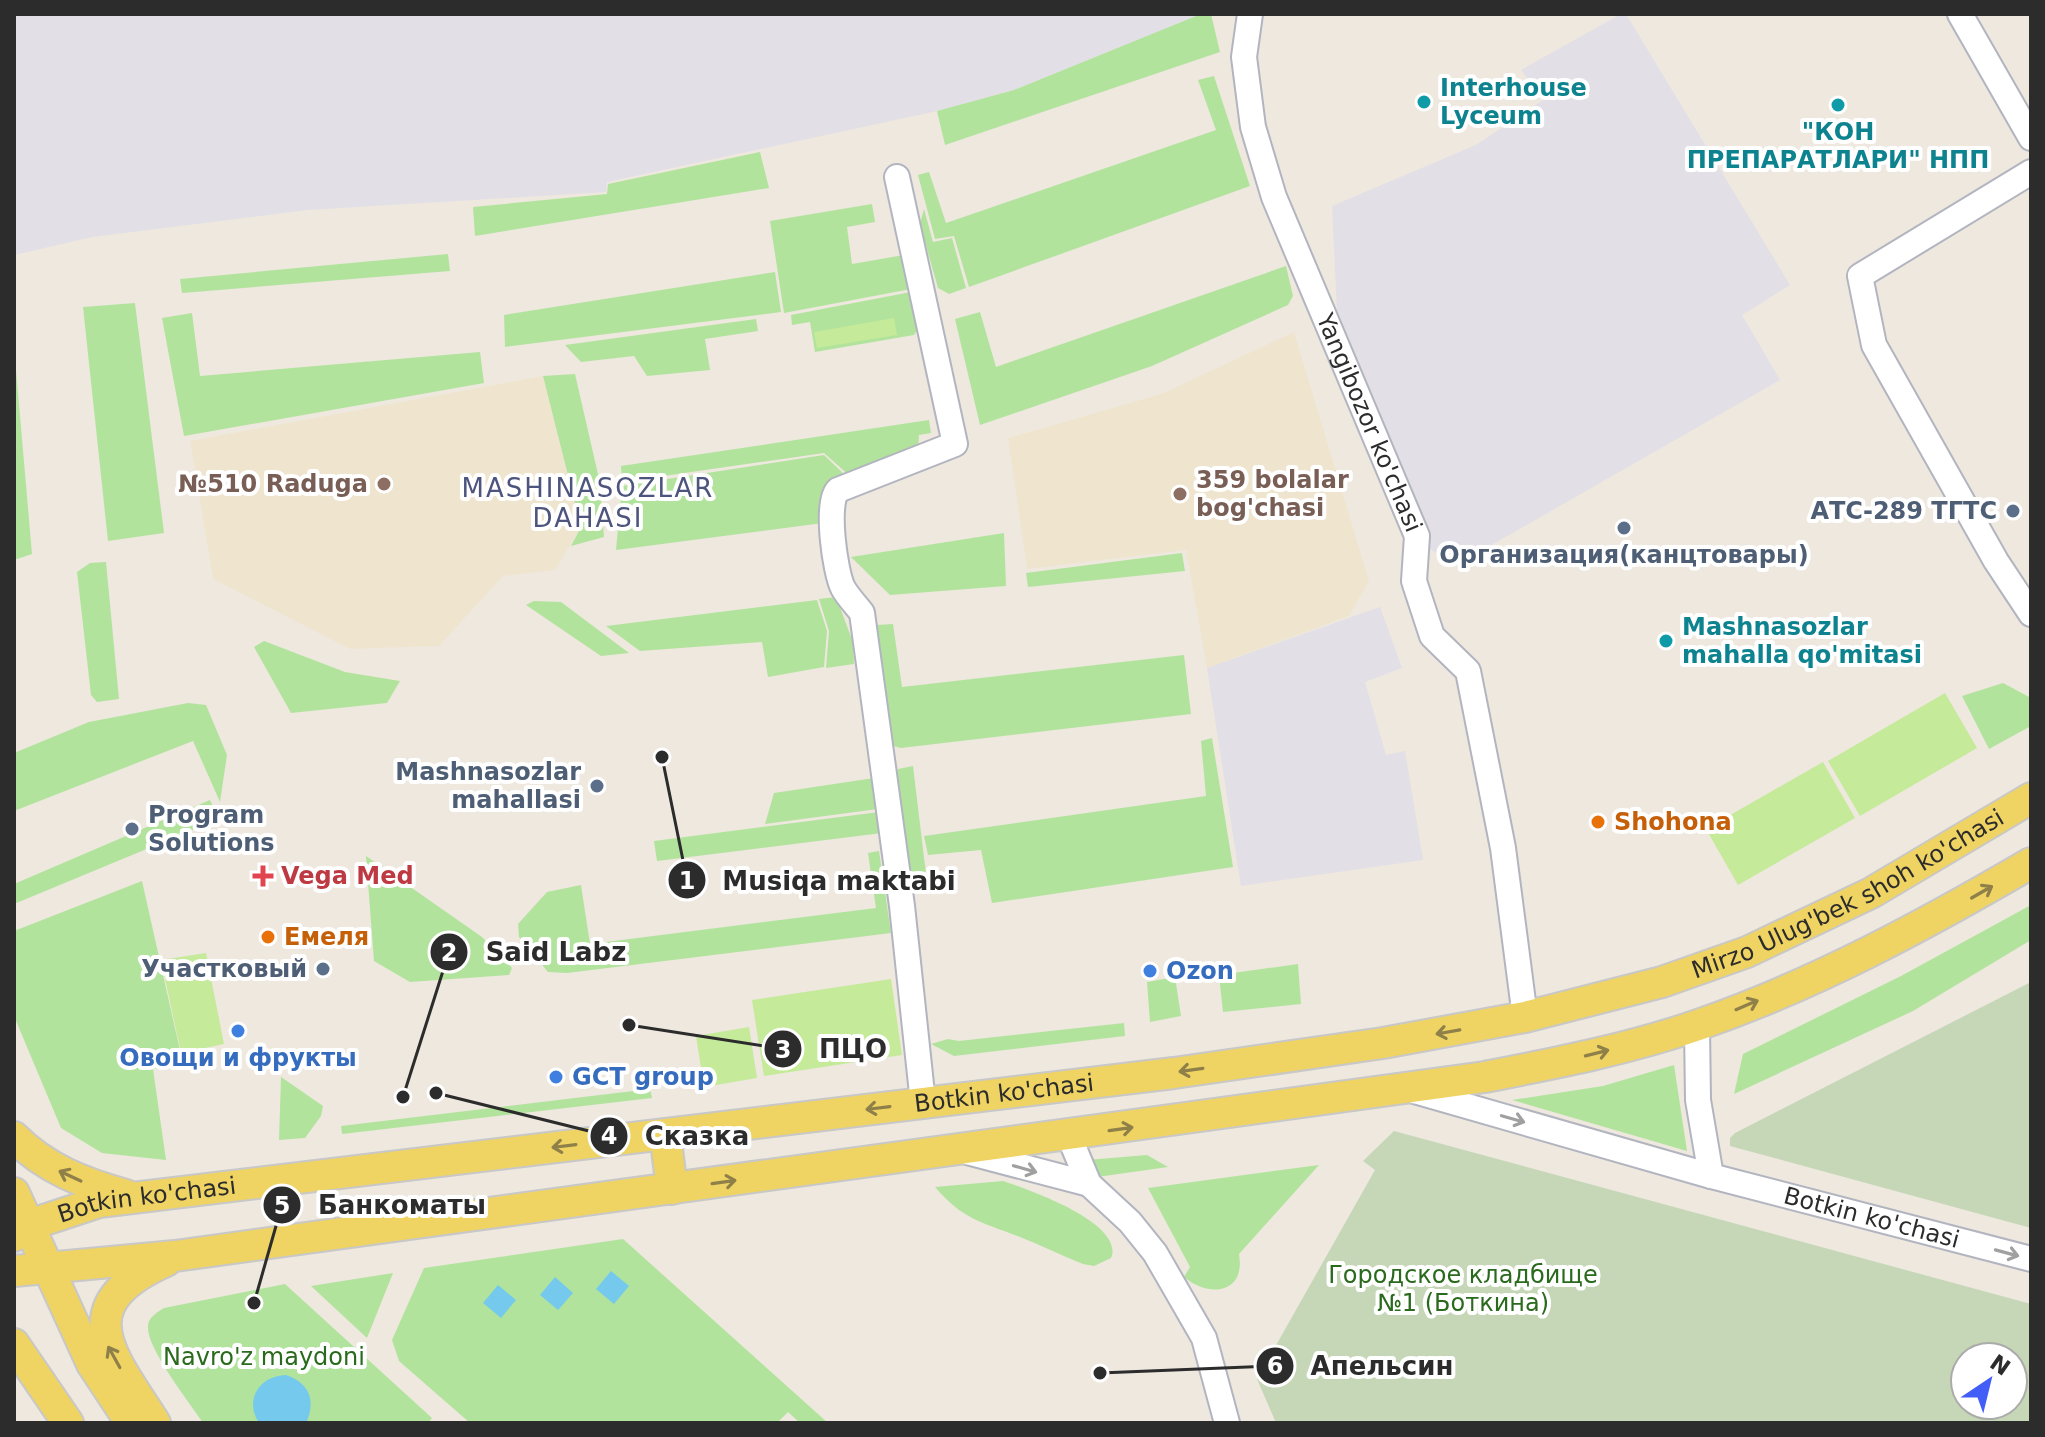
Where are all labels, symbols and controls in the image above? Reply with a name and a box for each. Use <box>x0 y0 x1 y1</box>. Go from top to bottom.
place label: Interhouse Lyceum <box>1440 74 1587 130</box>
marker: Interhouse Lyceum <box>1415 93 1433 111</box>
marker: "КОН ПРЕПАРАТЛАРИ" НПП <box>1829 96 1847 114</box>
place label: "КОН ПРЕПАРАТЛАРИ" НПП <box>1687 118 1989 174</box>
street label: Yangibozor ko'chasi <box>1310 308 1428 536</box>
place label: 359 bolalar bog'chasi <box>1196 466 1349 522</box>
place label: №510 Raduga <box>178 470 368 498</box>
district label: MASHINASOZLAR DAHASI <box>462 473 714 533</box>
marker: №510 Raduga <box>375 475 393 493</box>
marker: 359 bolalar bog'chasi <box>1171 485 1189 503</box>
place label: АТС-289 ТГТС <box>1810 497 1997 525</box>
marker: АТС-289 ТГТС <box>2004 502 2022 520</box>
marker: Организация(канцтовары) <box>1615 519 1633 537</box>
place label: Организация(канцтовары) <box>1439 541 1809 569</box>
place label: Mashnasozlar mahalla qo'mitasi <box>1682 613 1922 669</box>
marker: Mashnasozlar mahalla qo'mitasi <box>1657 632 1675 650</box>
place label: Mashnasozlar mahallasi <box>395 758 581 814</box>
marker: Mashnasozlar mahallasi <box>588 777 606 795</box>
place label: Program Solutions <box>148 801 275 857</box>
street label: Mirzo Ulug'bek shoh ko'chasi <box>1688 803 2009 984</box>
place label: Shohona <box>1614 808 1732 836</box>
marker: Shohona <box>1589 813 1607 831</box>
marker: Program Solutions <box>123 820 141 838</box>
callout: Musiqa maktabi <box>667 855 972 905</box>
place label: Vega Med <box>281 862 414 890</box>
marker: Vega Med <box>252 865 274 887</box>
text: Musiqa maktabi <box>722 866 956 896</box>
text: 1 <box>679 867 695 895</box>
one-way arrow <box>1970 884 1993 900</box>
place label: Емеля <box>284 923 369 951</box>
callout: Said Labz <box>429 927 642 977</box>
marker: Емеля <box>259 928 277 946</box>
text: Said Labz <box>486 937 626 967</box>
text: 2 <box>441 939 457 967</box>
place label: Участковый <box>141 955 307 983</box>
place label: Ozon <box>1166 957 1234 985</box>
marker: Участковый <box>314 960 332 978</box>
marker: Ozon <box>1141 962 1159 980</box>
one-way arrow <box>1734 996 1759 1011</box>
marker: Овощи и фрукты <box>229 1022 247 1040</box>
callout: ПЦО <box>763 1024 903 1074</box>
one-way arrow <box>1436 1025 1462 1040</box>
text: ПЦО <box>819 1034 887 1064</box>
text: 3 <box>775 1036 791 1064</box>
place label: Овощи и фрукты <box>119 1044 357 1072</box>
one-way arrow <box>1583 1045 1609 1060</box>
place label: GCT group <box>572 1063 714 1091</box>
one-way arrow <box>1179 1063 1205 1078</box>
marker: GCT group <box>547 1068 565 1086</box>
street label: Botkin ko'chasi <box>913 1069 1095 1118</box>
one-way arrow <box>865 1101 892 1116</box>
callout: Сказка <box>589 1111 765 1161</box>
one-way arrow <box>1499 1112 1525 1127</box>
text: Сказка <box>645 1121 749 1151</box>
one-way arrow <box>1108 1121 1133 1136</box>
text: 4 <box>601 1122 617 1150</box>
one-way arrow <box>552 1139 577 1154</box>
one-way arrow <box>1012 1162 1038 1177</box>
one-way arrow <box>59 1168 83 1183</box>
street label: Botkin ko'chasi <box>54 1172 238 1229</box>
one-way arrow <box>711 1175 737 1190</box>
callout: Банкоматы <box>262 1180 502 1230</box>
street label: Botkin ko'chasi <box>1781 1181 1963 1254</box>
text: Банкоматы <box>318 1190 486 1220</box>
text: 5 <box>274 1192 290 1220</box>
one-way arrow <box>1993 1246 2019 1261</box>
park label: Городское кладбище №1 (Боткина) <box>1328 1261 1598 1317</box>
callout: Апельсин <box>1255 1341 1469 1391</box>
north arrow <box>1949 1341 2029 1421</box>
park label: Navro'z maydoni <box>163 1343 365 1371</box>
one-way arrow <box>105 1345 121 1369</box>
text: N <box>1985 1350 2015 1381</box>
text: Апельсин <box>1311 1351 1453 1381</box>
text: 6 <box>1267 1352 1283 1380</box>

